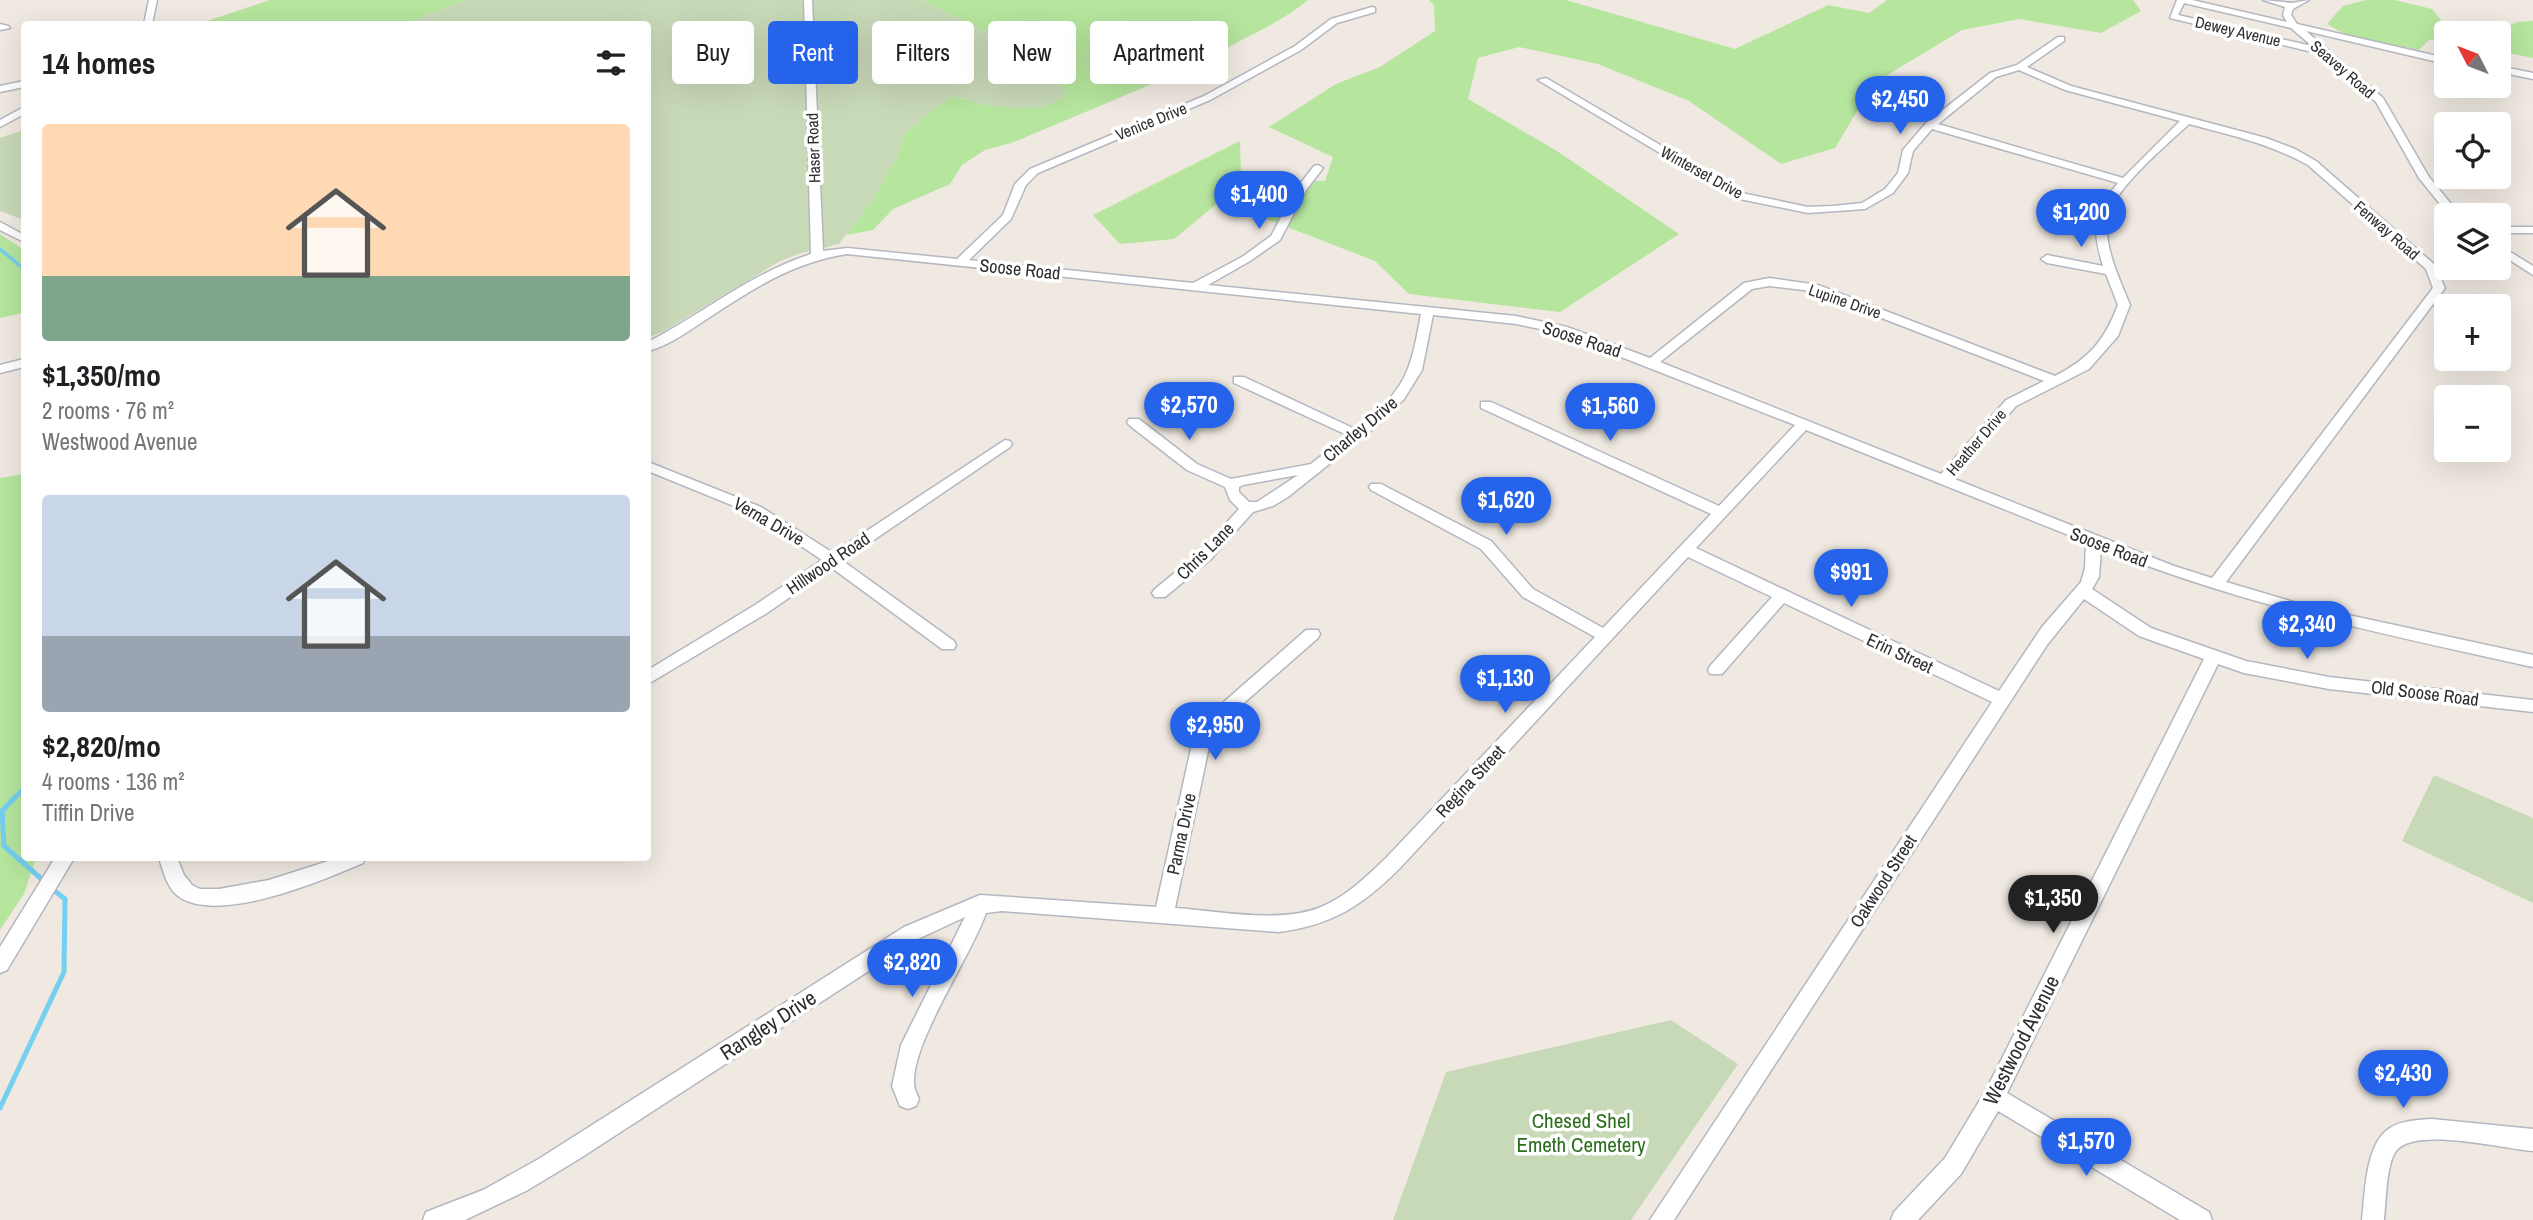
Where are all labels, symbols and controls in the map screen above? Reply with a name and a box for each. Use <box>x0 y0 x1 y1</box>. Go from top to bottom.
street label: Dewey Avenue <box>2193 10 2283 52</box>
chip: Buy <box>672 21 754 84</box>
chip: Rent <box>768 21 858 84</box>
chip: Filters <box>872 21 974 84</box>
chip: New <box>988 21 1076 84</box>
chip: Apartment <box>1090 21 1228 84</box>
north arrow <box>2434 21 2511 98</box>
map controls <box>2434 21 2511 462</box>
street label: Seavey Road <box>2306 35 2380 103</box>
text: 14 homes <box>42 43 156 83</box>
icon: filters <box>592 44 630 82</box>
pin: $2,450 <box>1843 76 1957 136</box>
text: $2,450 <box>1871 83 1929 114</box>
street label: Venice Drive <box>1112 97 1190 145</box>
button: locate <box>2434 112 2511 189</box>
street label: Haser Road <box>801 113 825 183</box>
street label: Winterset Drive <box>1657 140 1747 204</box>
icon: home <box>273 170 399 296</box>
pin: $1,400 <box>1202 172 1316 231</box>
text: $1,400 <box>1230 178 1288 209</box>
pin: $1,200 <box>2024 190 2138 249</box>
street label: Fenway Road <box>2349 195 2425 265</box>
text: $1,200 <box>2052 196 2110 227</box>
button: layers <box>2434 203 2511 280</box>
street label: Soose Road <box>978 252 1062 286</box>
street label: Lupine Drive <box>1806 278 1884 324</box>
button: + <box>2434 294 2511 371</box>
street label: Soose Road <box>1540 315 1624 363</box>
text: $1,350/mo <box>42 355 161 395</box>
pin: $2,570 <box>1132 382 1246 442</box>
pin: $1,560 <box>1553 384 1667 443</box>
button: − <box>2434 385 2511 462</box>
text: $2,570 <box>1160 389 1218 420</box>
street label: Charley Drive <box>1317 390 1403 468</box>
text: $1,560 <box>1581 390 1639 421</box>
text: 2 rooms · 76 m² <box>42 395 174 426</box>
street label: Heather Drive <box>1941 404 2011 480</box>
text: Westwood Avenue <box>42 426 198 457</box>
pin: $1,620 <box>1449 477 1563 537</box>
text: $1,620 <box>1477 484 1535 515</box>
street label: Verna Drive <box>729 491 809 551</box>
street label: Chris Lane <box>1171 517 1239 585</box>
street label: Soose Road <box>2067 521 2151 573</box>
street label: Hillwood Road <box>781 526 875 600</box>
icon: home <box>273 541 399 667</box>
pin: $991 <box>1810 550 1892 609</box>
text: $991 <box>1830 556 1872 587</box>
pin: $2,340 <box>2250 602 2364 661</box>
text: $2,340 <box>2278 608 2336 639</box>
street label: Erin Street <box>1863 627 1937 679</box>
pin: $1,130 <box>1448 656 1562 715</box>
text: $1,130 <box>1476 662 1534 693</box>
street label: Old Soose Road <box>2370 674 2480 712</box>
pin: $2,950 <box>1158 702 1272 762</box>
text: $2,950 <box>1186 709 1244 740</box>
text: $2,820/mo <box>42 726 161 766</box>
street label: Regina Street <box>1430 739 1510 823</box>
text: 4 rooms · 136 m² <box>42 766 185 797</box>
street label: Parma Drive <box>1160 791 1202 877</box>
text: Tiffin Drive <box>42 797 135 828</box>
street label: Oakwood Street <box>1844 830 1922 932</box>
pin: $1,350 <box>1996 876 2110 935</box>
text: $1,350 <box>2024 882 2082 913</box>
pin: $2,820 <box>855 940 969 999</box>
text: $2,820 <box>883 946 941 977</box>
street label: Westwood Avenue <box>1976 970 2066 1110</box>
street label: Rangley Drive <box>714 983 822 1067</box>
pin: $2,430 <box>2346 1050 2460 1110</box>
text: $2,430 <box>2374 1057 2432 1088</box>
park label: Chesed Shel Emeth Cemetery <box>1516 1106 1646 1159</box>
pin: $1,570 <box>2029 1118 2143 1178</box>
text: $1,570 <box>2057 1125 2115 1156</box>

